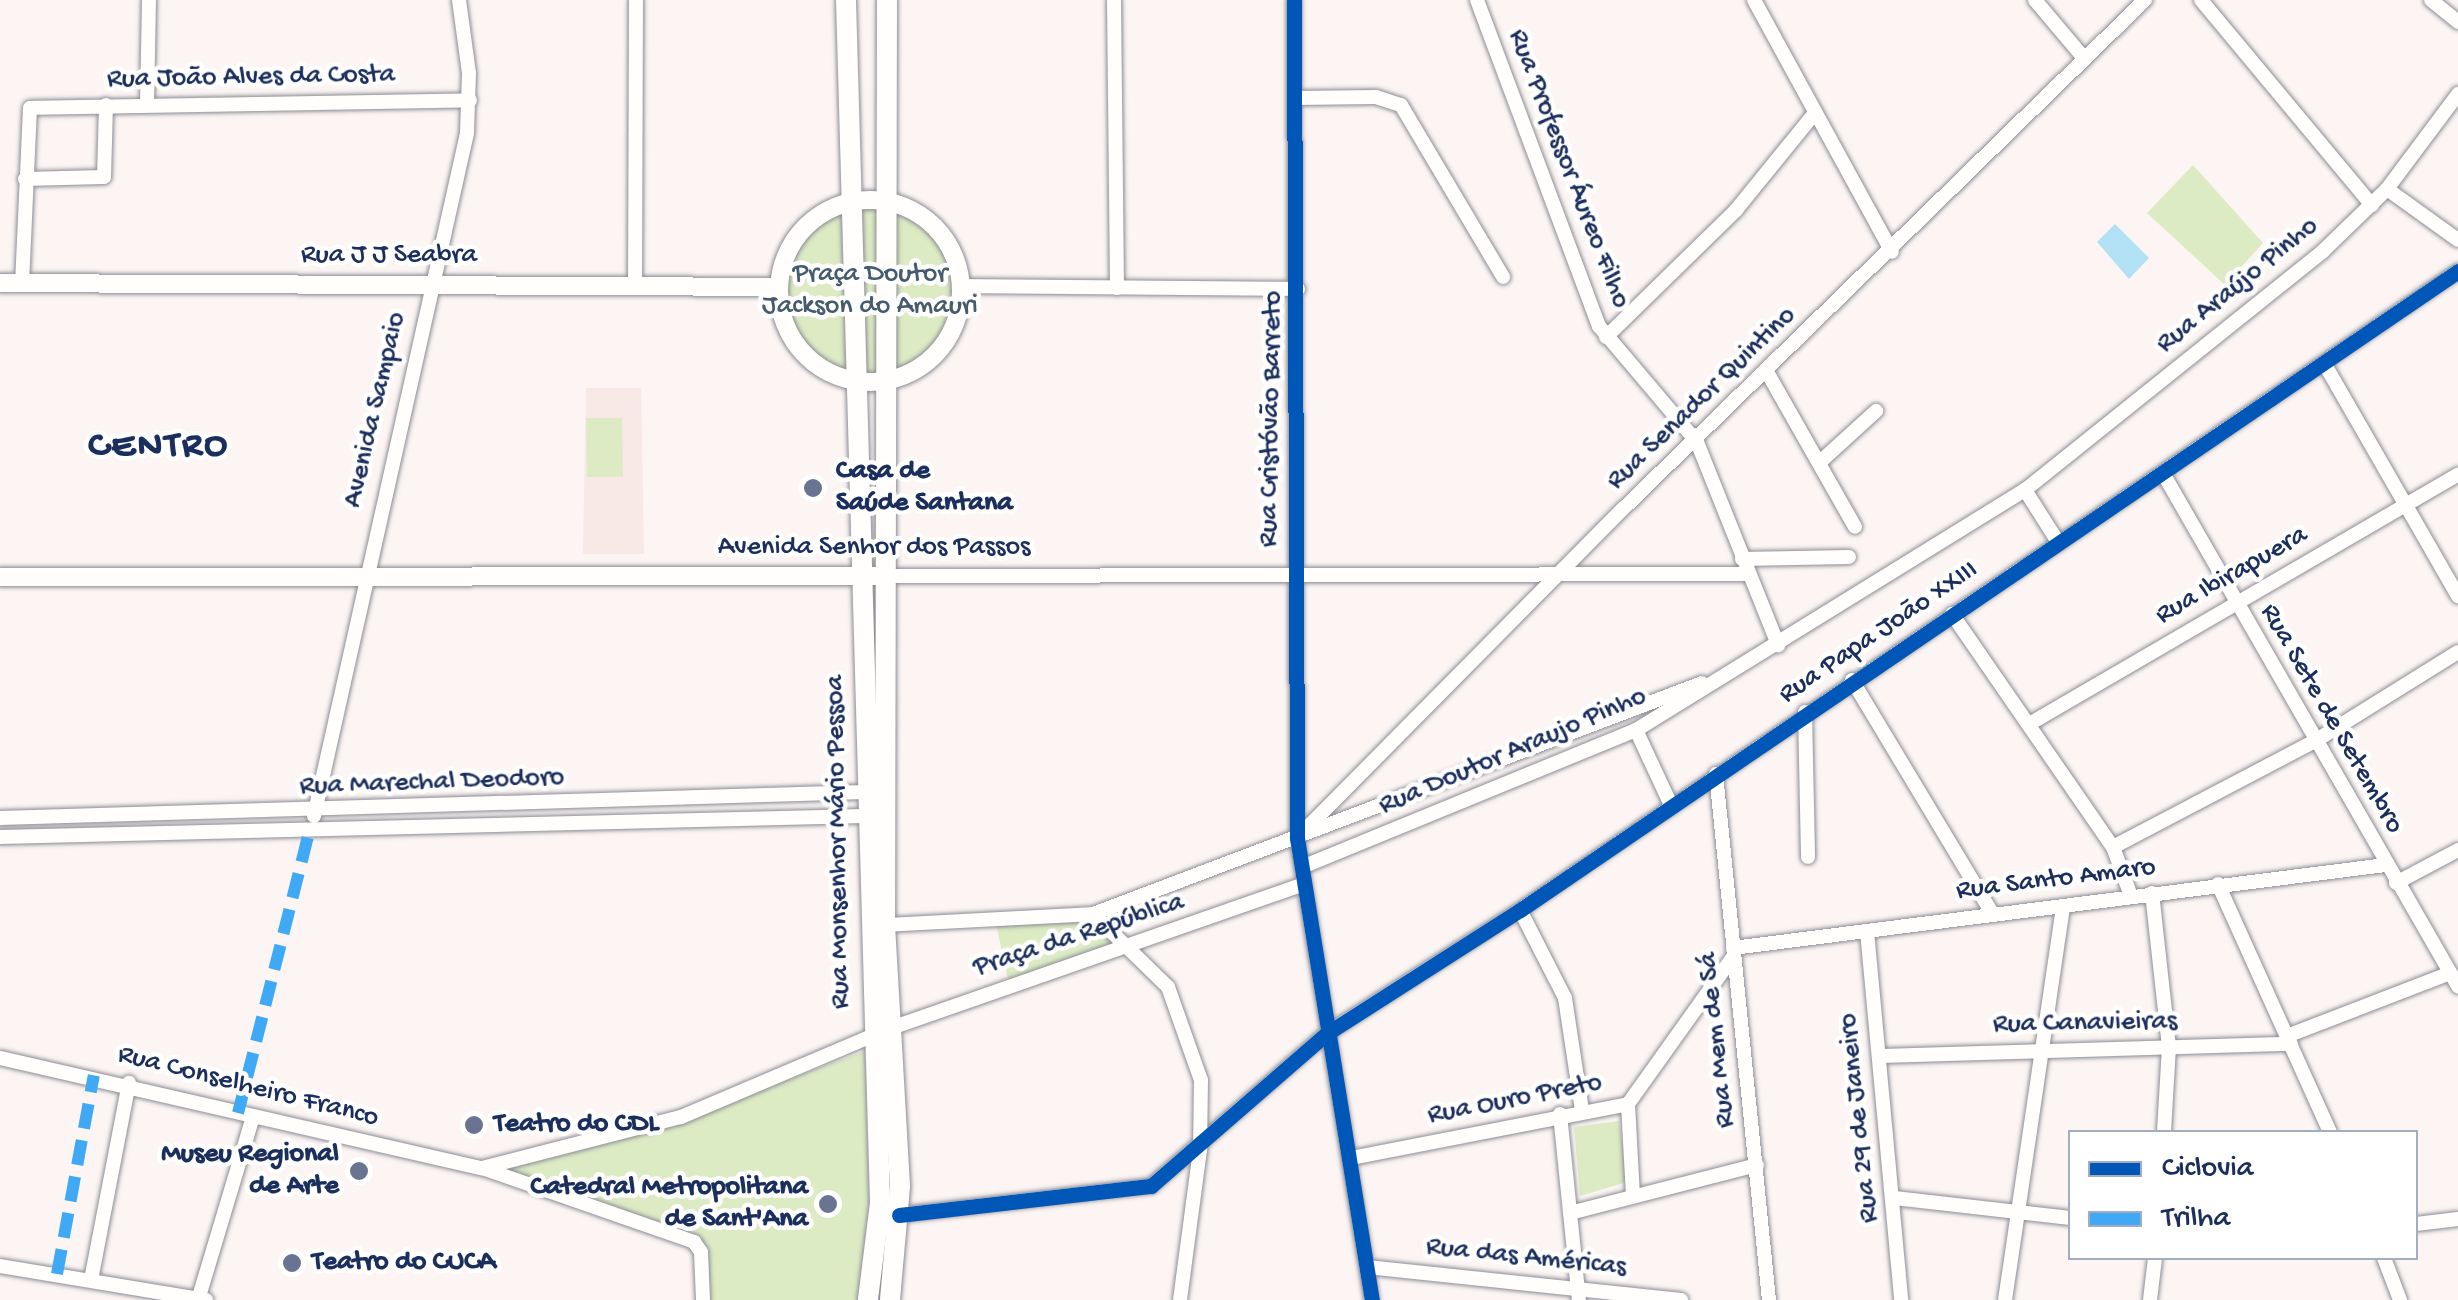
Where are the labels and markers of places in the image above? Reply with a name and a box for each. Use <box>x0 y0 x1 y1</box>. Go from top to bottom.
place label: Casa de Saúde Santana <box>836 455 1013 521</box>
marker: Casa de Saúde Santana <box>800 475 826 501</box>
place label: Teatro do CDL <box>494 1108 659 1142</box>
marker: Teatro do CDL <box>463 1114 485 1136</box>
place label: Museu Regional de Arte <box>161 1138 339 1204</box>
marker: Museu Regional de Arte <box>348 1160 370 1182</box>
place label: Catedral Metropolitana de Sant'Ana <box>531 1171 808 1237</box>
marker: Catedral Metropolitana de Sant'Ana <box>817 1193 839 1215</box>
place label: Teatro do CUCA <box>312 1246 496 1280</box>
marker: Teatro do CUCA <box>281 1252 303 1274</box>

